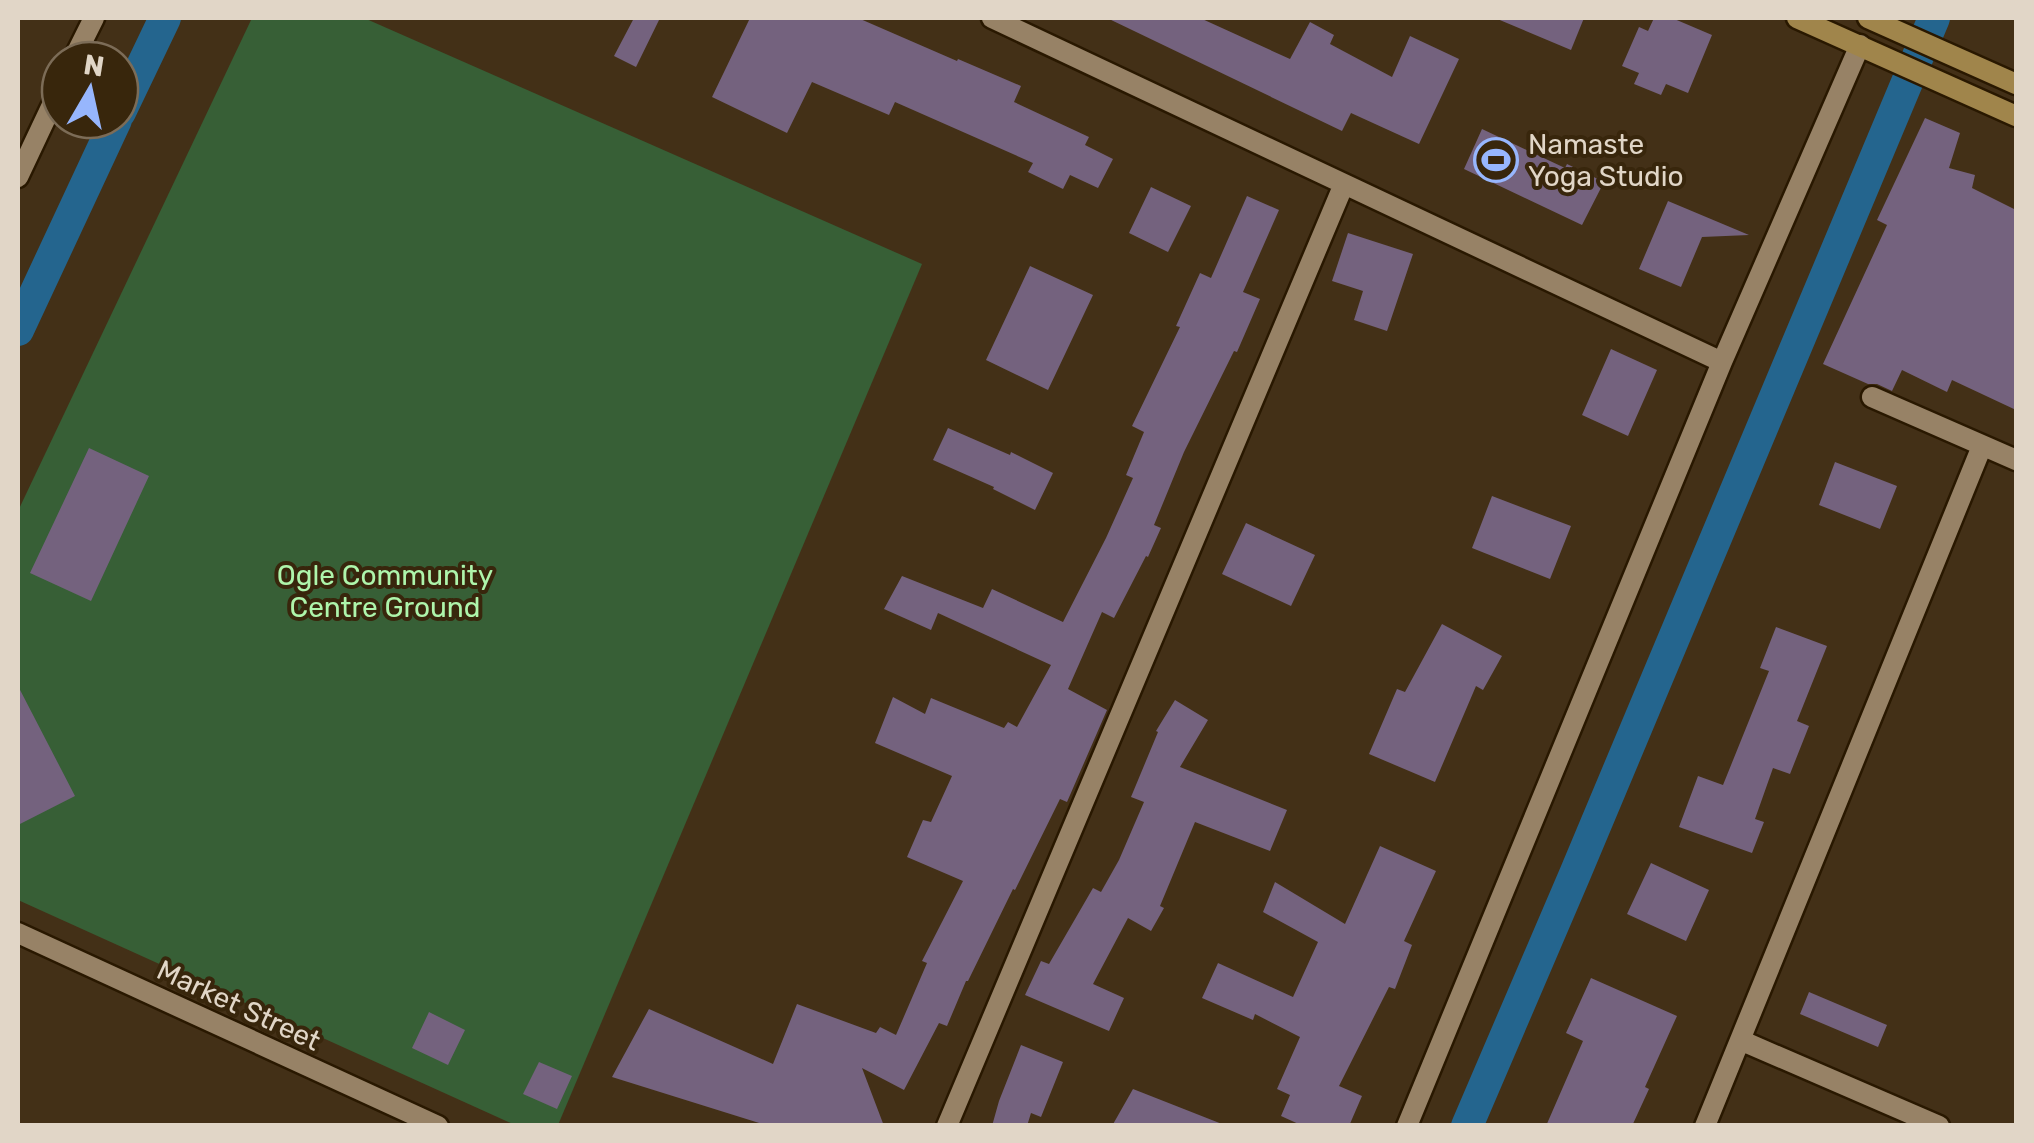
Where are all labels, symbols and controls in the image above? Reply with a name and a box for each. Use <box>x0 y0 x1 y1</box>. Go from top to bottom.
north arrow <box>40 40 140 140</box>
text: N <box>81 48 106 84</box>
place label: Namaste Yoga Studio <box>1528 128 1684 193</box>
sports icon: Namaste Yoga Studio <box>1473 137 1519 183</box>
park label: Ogle Community Centre Ground <box>277 559 493 624</box>
street label: Market Street <box>152 953 326 1058</box>

